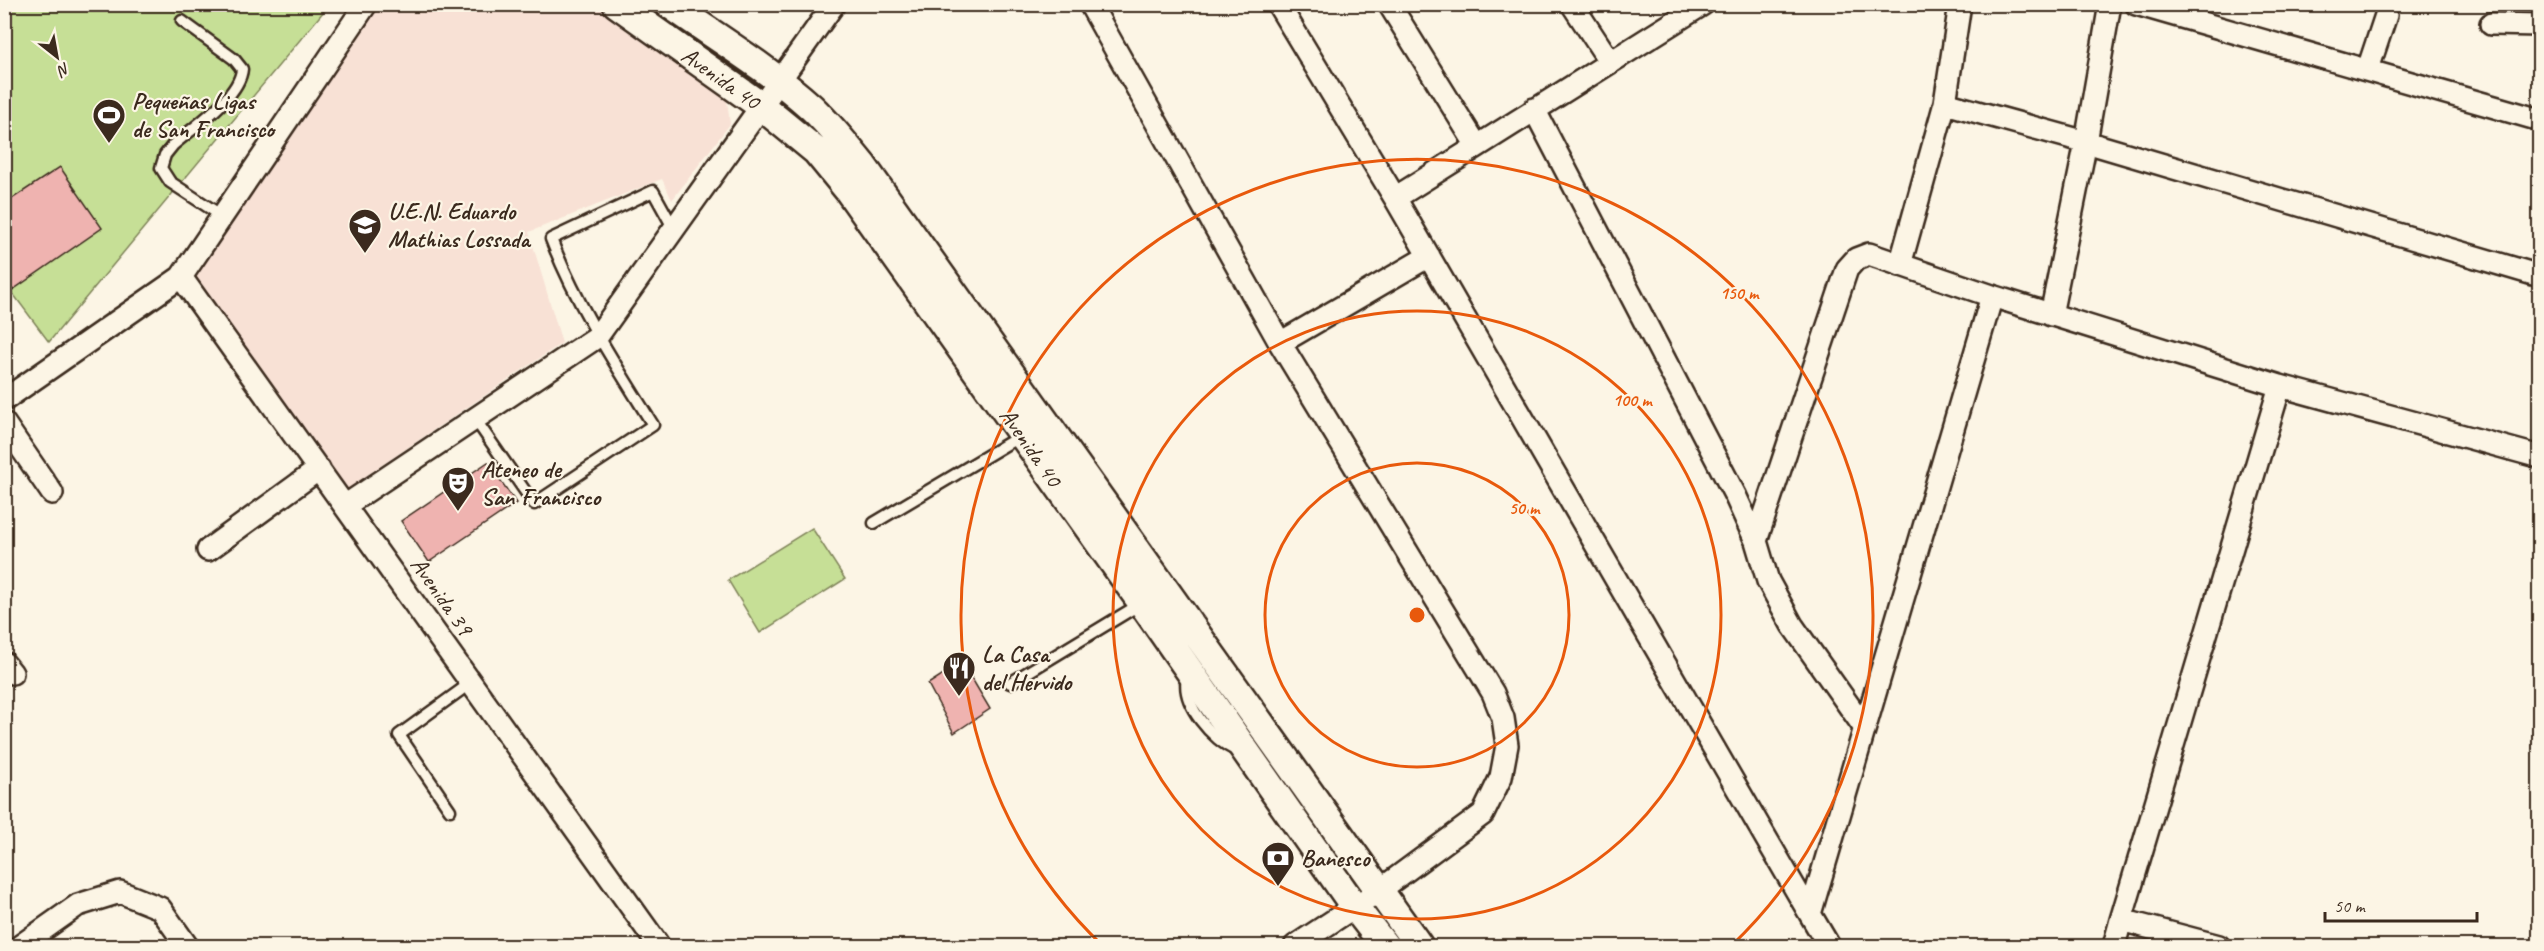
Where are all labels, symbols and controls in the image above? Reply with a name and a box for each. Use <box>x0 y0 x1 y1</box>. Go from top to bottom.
north arrow <box>27 27 87 87</box>
street label: Avenida 40 <box>676 40 768 117</box>
text: N <box>52 58 74 82</box>
place label: Pequeñas Ligas de San Francisco <box>132 86 276 144</box>
sports icon: Pequeñas Ligas de San Francisco <box>91 97 127 144</box>
place label: U.E.N. Eduardo Mathias Lossada <box>388 196 531 254</box>
school or university icon: U.E.N. Eduardo Mathias Lossada <box>347 207 383 254</box>
text: 150 m <box>1720 282 1760 304</box>
text: 100 m <box>1613 389 1653 411</box>
street label: Avenida 40 <box>993 402 1070 494</box>
place label: Ateneo de San Francisco <box>481 454 603 512</box>
theatre icon: Ateneo de San Francisco <box>440 465 476 512</box>
text: 50 m <box>1509 497 1541 519</box>
street label: Avenida 39 <box>404 551 481 643</box>
centre of rings <box>1407 605 1427 625</box>
place label: La Casa del Hervido <box>982 639 1073 697</box>
restaurant icon: La Casa del Hervido <box>941 650 977 697</box>
bank icon: Banesco <box>1260 840 1296 887</box>
place label: Banesco <box>1301 843 1372 873</box>
scale bar <box>2325 885 2476 923</box>
text: 50 m <box>2334 895 2367 917</box>

